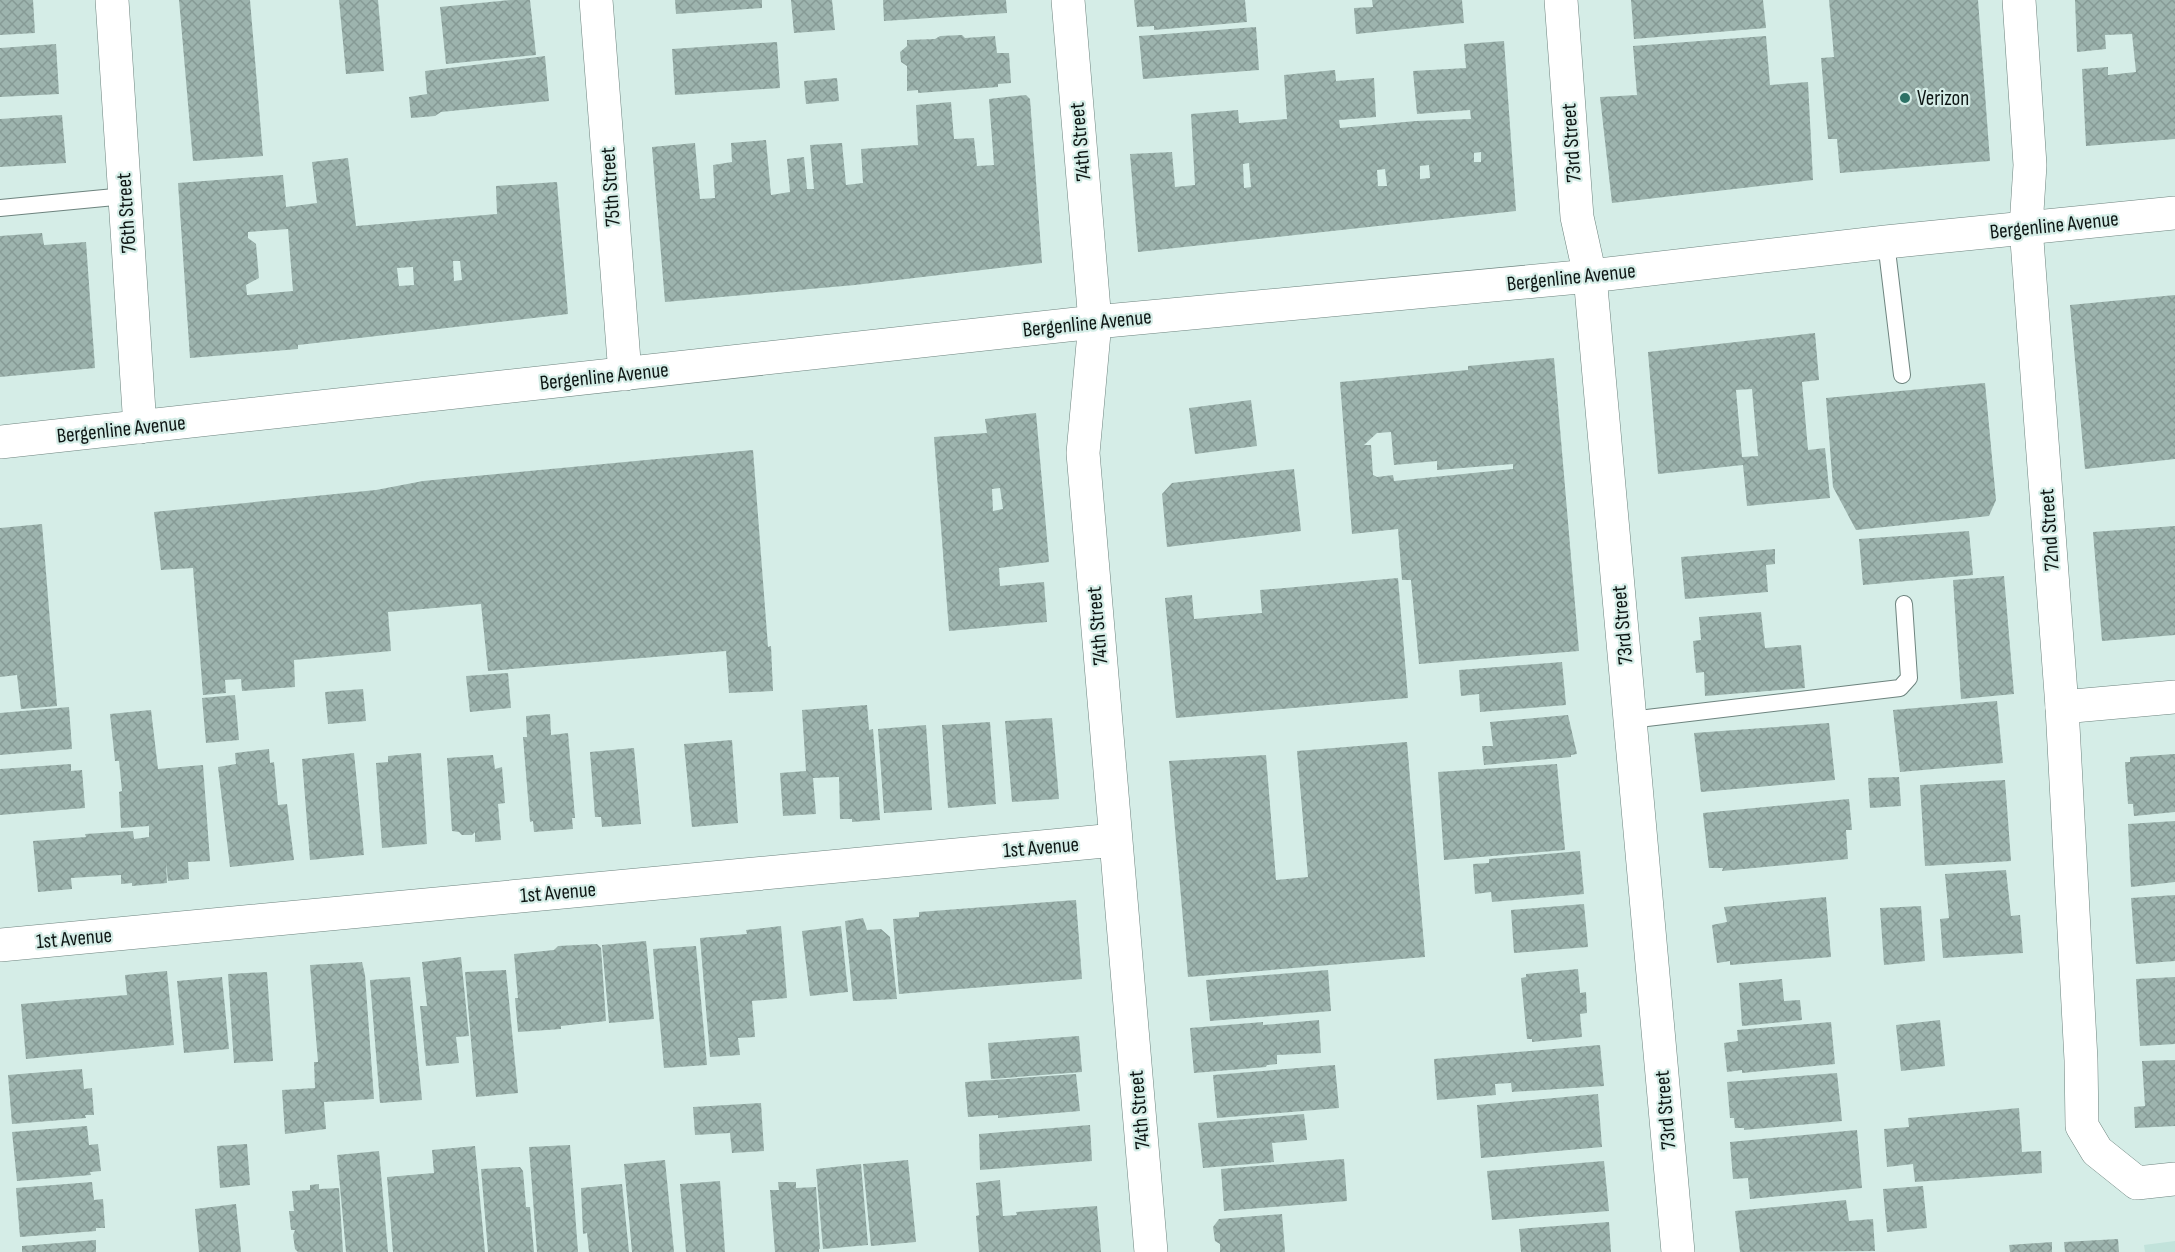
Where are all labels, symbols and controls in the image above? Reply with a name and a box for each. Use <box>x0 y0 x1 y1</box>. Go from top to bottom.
place label: Verizon <box>1917 86 1969 111</box>
marker: Verizon <box>1898 91 1912 105</box>
street label: 74th Street <box>1065 101 1096 182</box>
street label: 73rd Street <box>1556 103 1587 183</box>
street label: 75th Street <box>595 146 626 228</box>
street label: 76th Street <box>111 172 142 254</box>
street label: Bergenline Avenue <box>1988 206 2120 245</box>
street label: Bergenline Avenue <box>1505 258 1637 297</box>
street label: Bergenline Avenue <box>1021 304 1153 343</box>
street label: Bergenline Avenue <box>538 357 670 396</box>
street label: Bergenline Avenue <box>55 410 187 449</box>
street label: 72nd Street <box>2034 488 2065 572</box>
street label: 73rd Street <box>1607 584 1638 666</box>
street label: 74th Street <box>1082 585 1113 666</box>
street label: 1st Avenue <box>1002 832 1080 863</box>
street label: 1st Avenue <box>519 877 597 908</box>
street label: 1st Avenue <box>35 923 113 954</box>
street label: 74th Street <box>1124 1069 1155 1150</box>
street label: 73rd Street <box>1650 1069 1681 1151</box>

